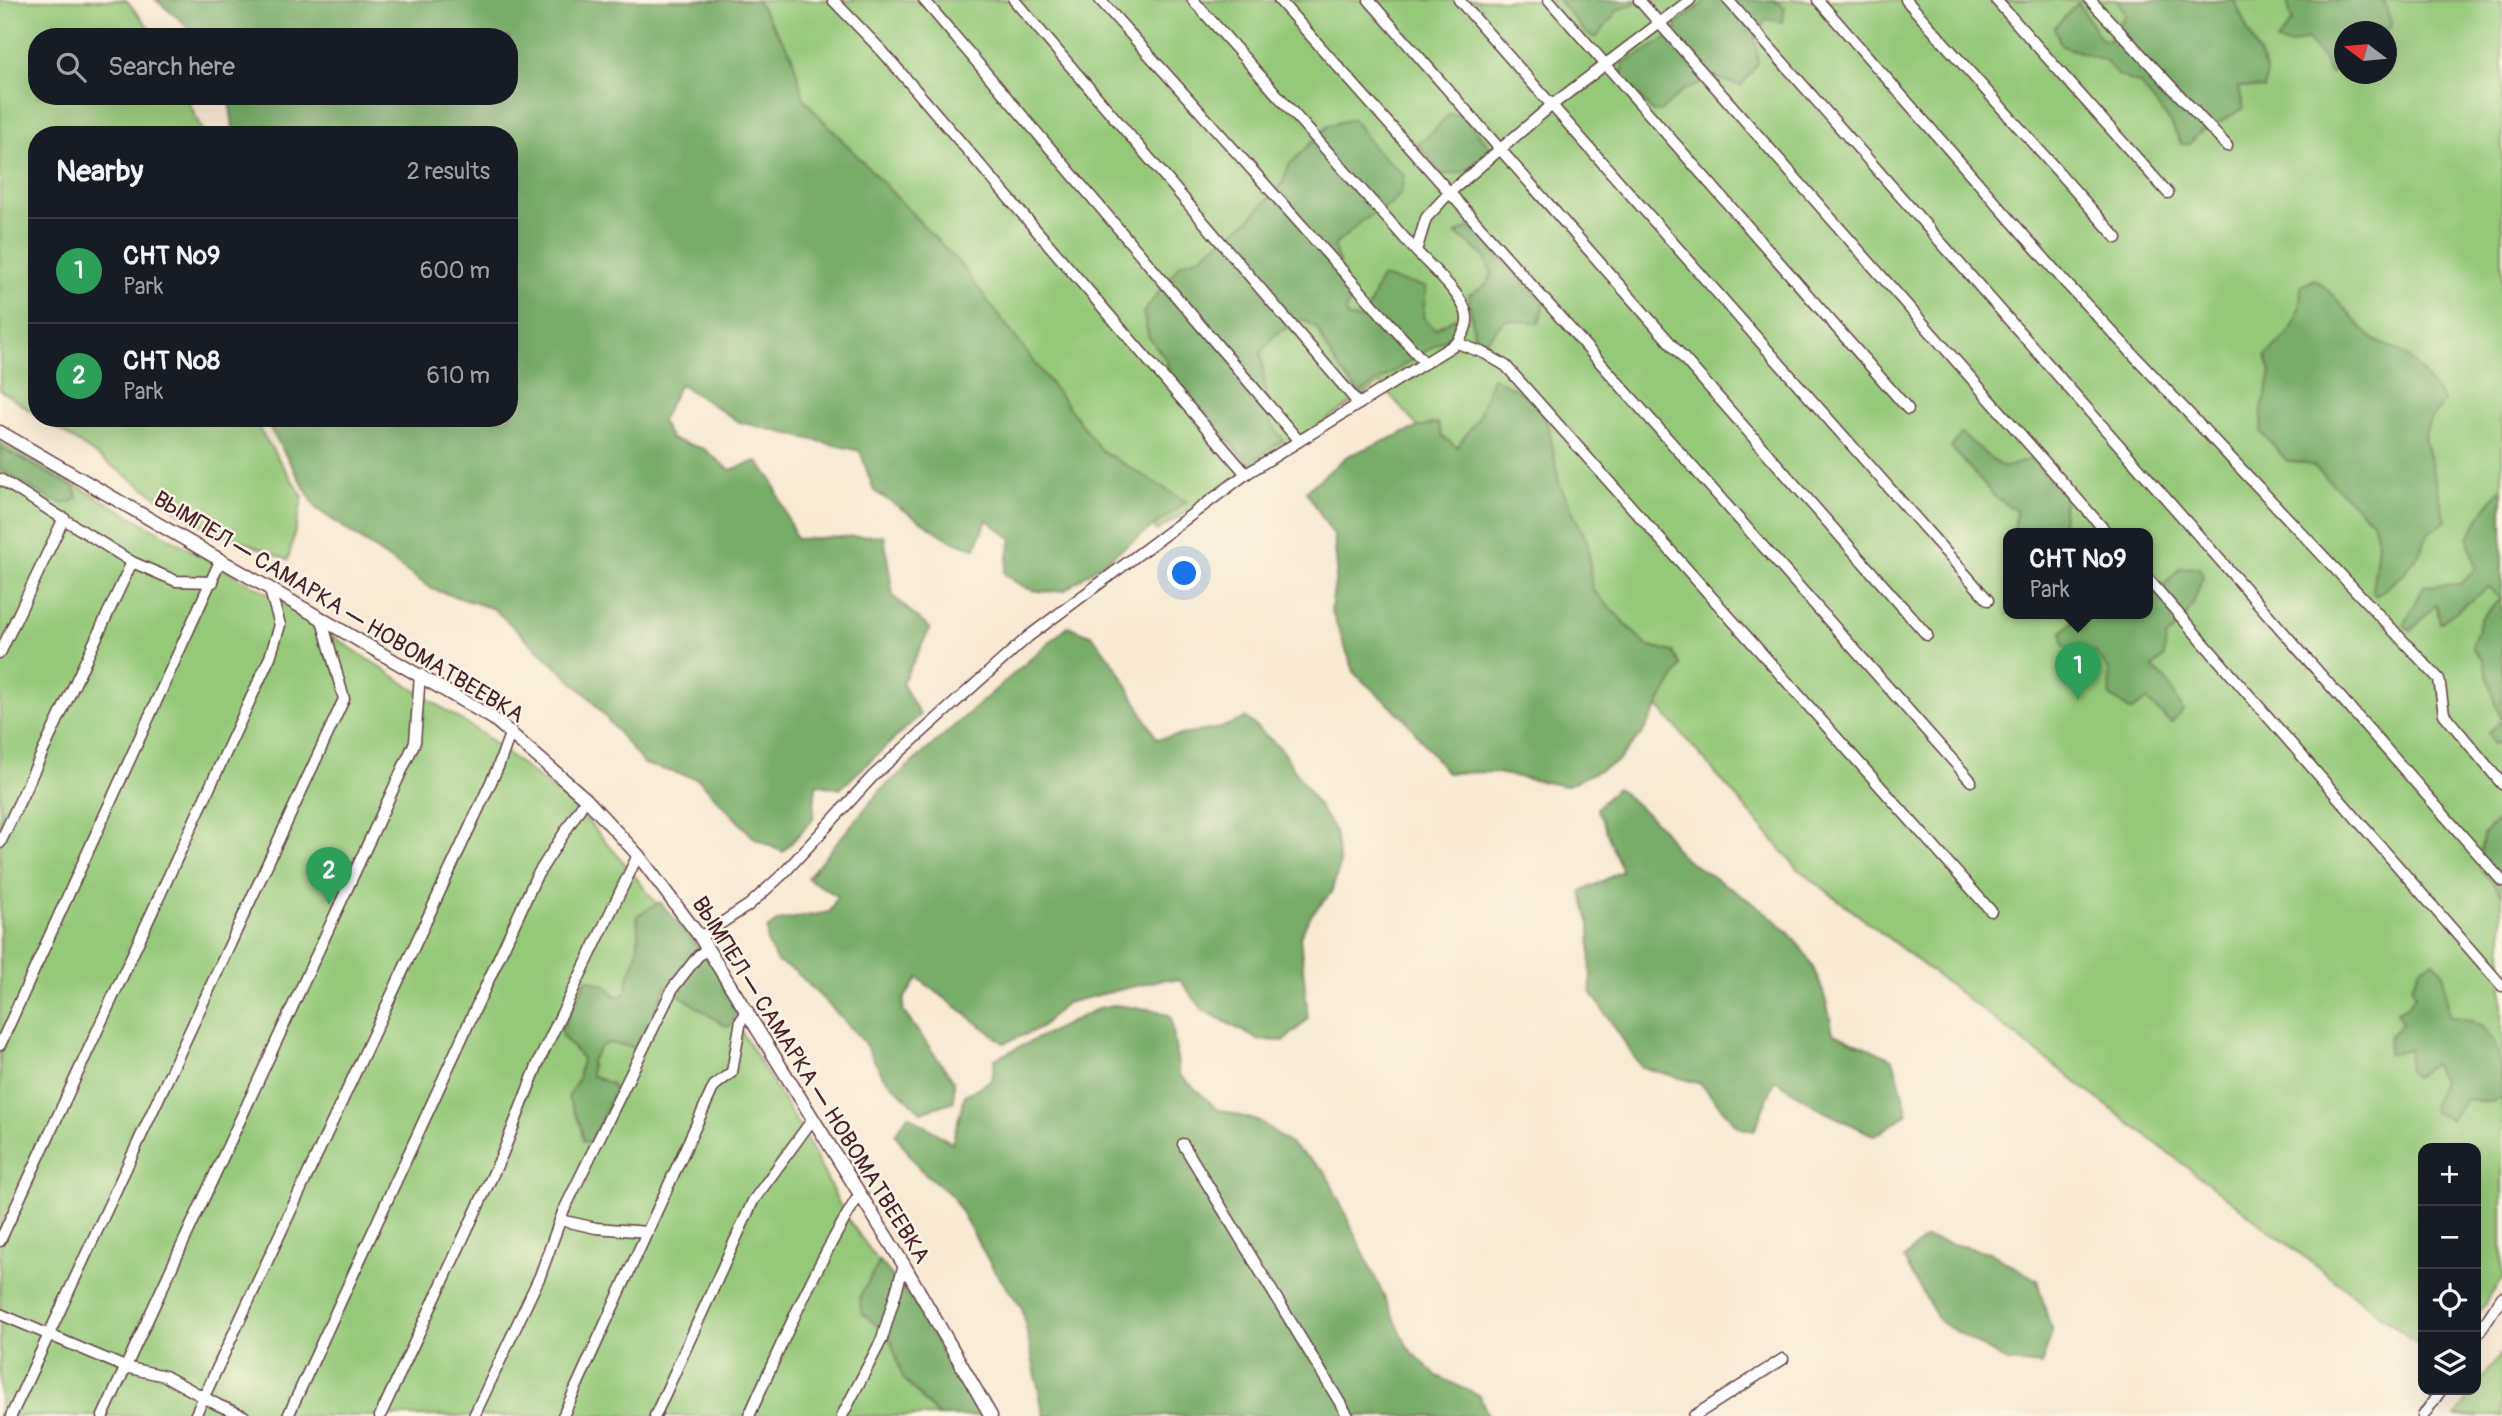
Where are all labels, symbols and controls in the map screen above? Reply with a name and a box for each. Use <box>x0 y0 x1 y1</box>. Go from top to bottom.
north arrow <box>2334 21 2397 84</box>
search box <box>28 28 518 105</box>
icon: search <box>52 48 90 86</box>
text: Search here <box>108 51 235 83</box>
text: Nearby <box>56 153 143 190</box>
text: 2 results <box>407 157 490 186</box>
text: СНТ №9 <box>123 240 221 272</box>
text: 1 <box>75 256 84 285</box>
text: 600 m <box>420 256 490 285</box>
text: Park <box>123 272 163 301</box>
text: СНТ №8 <box>123 345 220 377</box>
text: 2 <box>73 361 85 390</box>
text: 610 m <box>426 361 490 390</box>
text: Park <box>123 377 163 406</box>
street label: ВЫМПЕЛ — САМАРКА — НОВОМАТВЕЕВКА <box>148 484 530 730</box>
popup <box>2003 528 2153 619</box>
text: СНТ №9 <box>2029 543 2127 575</box>
your location <box>1167 556 1201 590</box>
text: Park <box>2029 575 2070 604</box>
pin: 1 <box>2055 642 2101 700</box>
pin: 2 <box>306 847 352 905</box>
street label: ВЫМПЕЛ — САМАРКА — НОВОМАТВЕЕВКА <box>685 891 937 1269</box>
map controls <box>2418 1143 2481 1395</box>
button: + <box>2418 1143 2481 1206</box>
button: − <box>2418 1206 2481 1269</box>
button: locate <box>2418 1269 2481 1332</box>
button: layers <box>2418 1332 2481 1395</box>

